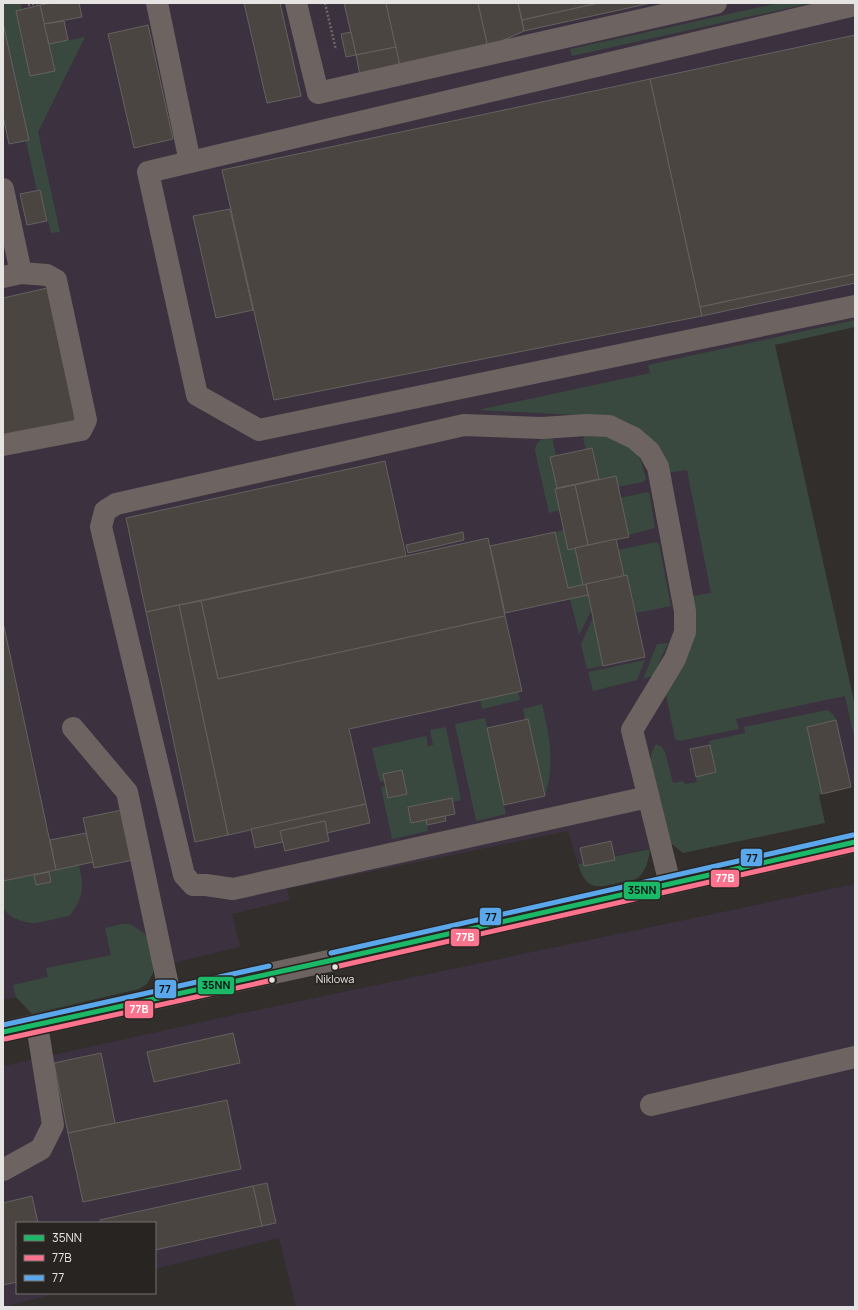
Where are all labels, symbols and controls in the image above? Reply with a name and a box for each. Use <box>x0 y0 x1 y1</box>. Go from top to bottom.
line badge: 77 <box>740 848 763 867</box>
text: 77 <box>746 850 758 865</box>
line badge: 77B <box>710 869 740 888</box>
text: 77B <box>716 870 734 885</box>
line badge: 35NN <box>623 881 661 900</box>
text: 35NN <box>628 882 656 897</box>
line badge: 77 <box>479 907 502 926</box>
text: 77 <box>485 909 497 924</box>
line badge: 77B <box>450 928 480 947</box>
text: 77B <box>456 929 474 944</box>
marker: Niklowa <box>330 962 340 972</box>
place label: Niklowa <box>316 971 354 986</box>
unlabelled marker <box>267 975 277 985</box>
line badge: 35NN <box>197 976 235 995</box>
text: 35NN <box>202 977 230 992</box>
line badge: 77 <box>154 979 177 999</box>
text: 77 <box>159 981 171 996</box>
line badge: 77B <box>124 1000 154 1019</box>
text: 77B <box>130 1001 148 1016</box>
legend <box>16 1222 156 1294</box>
text: 35NN <box>52 1229 82 1246</box>
text: 77B <box>52 1249 72 1266</box>
text: 77 <box>52 1269 64 1286</box>

